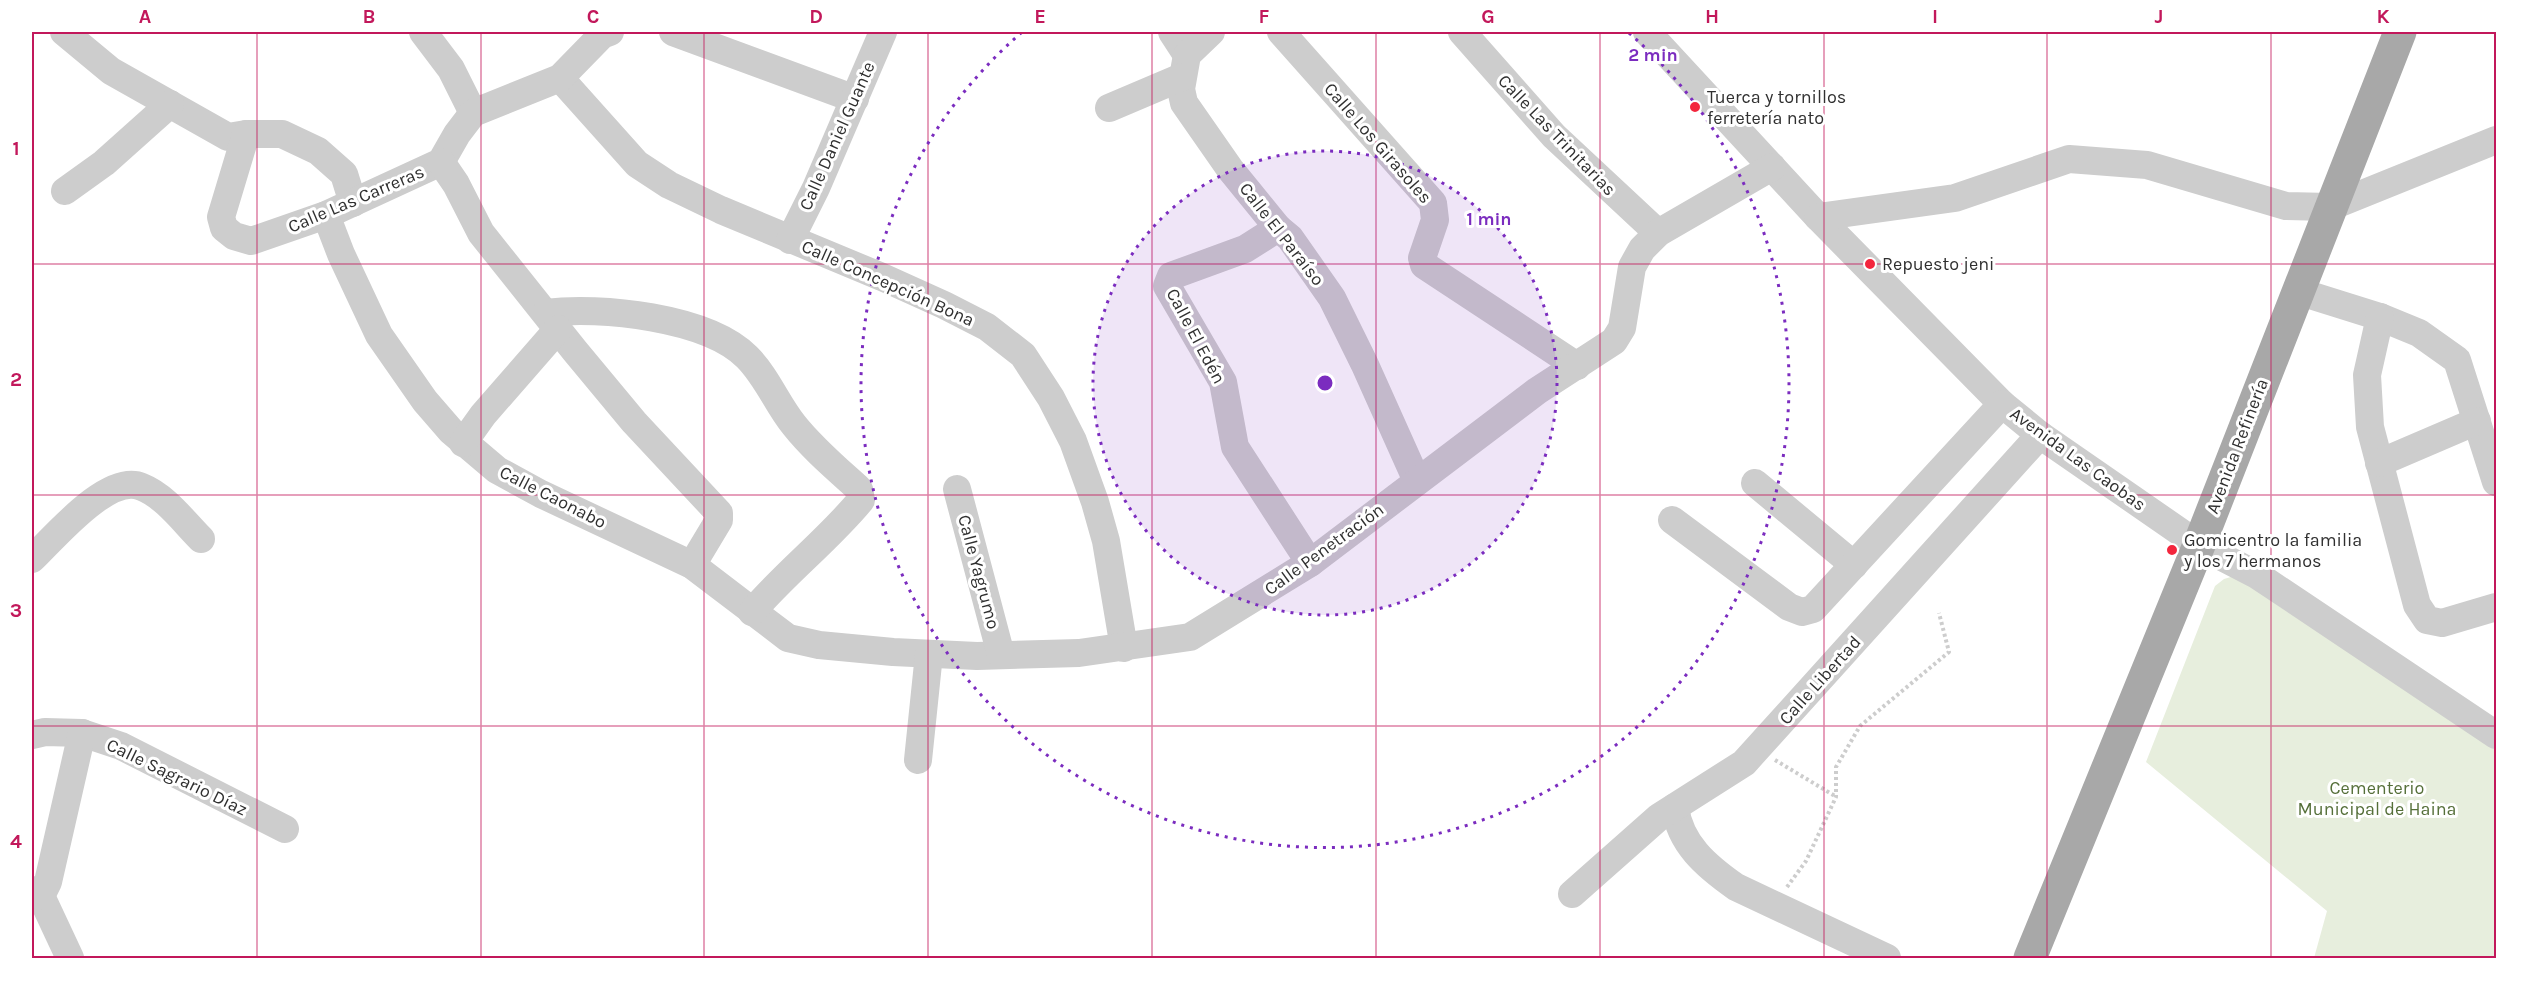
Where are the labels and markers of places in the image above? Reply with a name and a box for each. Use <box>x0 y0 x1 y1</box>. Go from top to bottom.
place label: Tuerca y tornillos ferretería nato <box>1707 86 1846 129</box>
marker: Tuerca y tornillos ferretería nato <box>1688 100 1702 114</box>
place label: Repuesto jeni <box>1882 253 1994 275</box>
marker: Repuesto jeni <box>1863 257 1877 271</box>
centre of rings <box>1315 373 1335 393</box>
place label: Gomicentro la familia y los 7 hermanos <box>2183 529 2362 572</box>
marker: Gomicentro la familia y los 7 hermanos <box>2165 543 2179 557</box>

